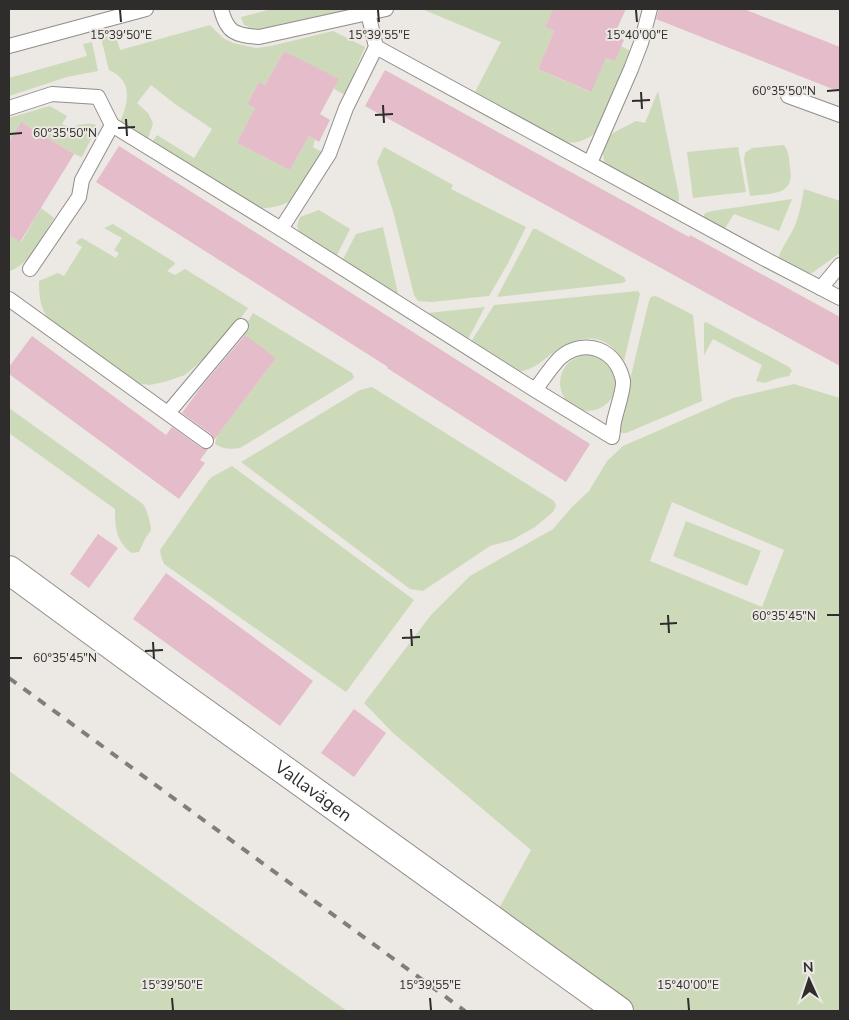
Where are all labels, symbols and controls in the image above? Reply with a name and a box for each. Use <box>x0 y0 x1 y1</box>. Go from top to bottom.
text: 15°39'50"E <box>90 27 152 43</box>
text: 15°39'55"E <box>348 27 410 43</box>
text: 15°40'00"E <box>606 27 668 43</box>
text: 60°35'50"N <box>752 83 816 99</box>
text: 60°35'50"N <box>33 125 97 141</box>
text: 60°35'45"N <box>752 608 816 624</box>
text: 60°35'45"N <box>33 650 97 666</box>
street label: Vallavägen <box>269 754 357 827</box>
north arrow <box>784 955 834 1005</box>
text: N <box>803 958 814 977</box>
text: 15°39'50"E <box>141 977 203 993</box>
text: 15°39'55"E <box>399 977 461 993</box>
text: 15°40'00"E <box>657 977 719 993</box>

